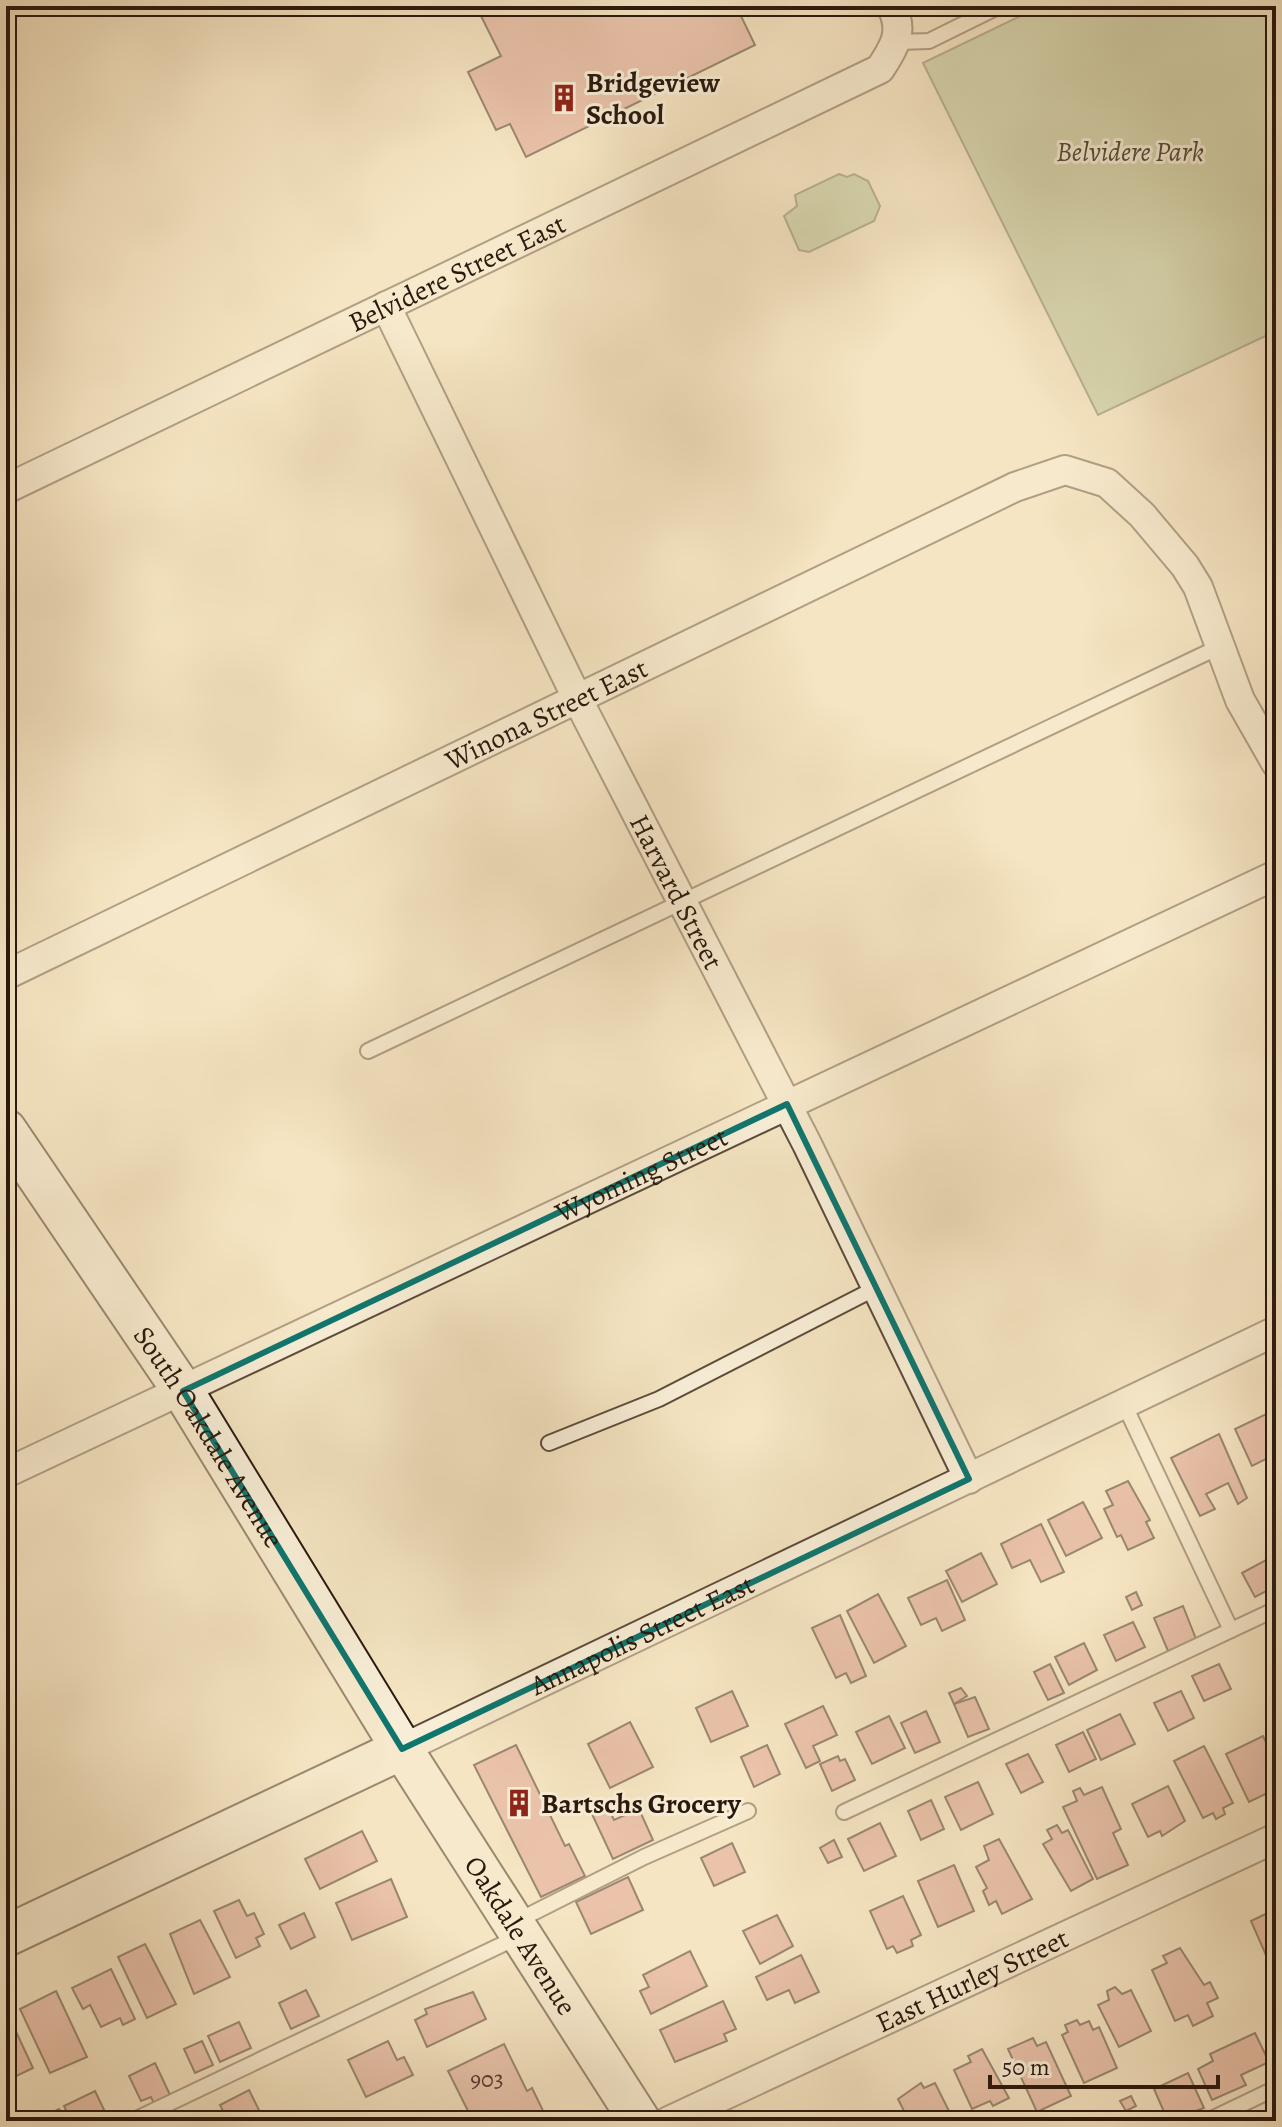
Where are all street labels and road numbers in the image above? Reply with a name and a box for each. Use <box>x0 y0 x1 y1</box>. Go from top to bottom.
street label: Belvidere Street East <box>342 205 572 342</box>
street label: Winona Street East <box>438 650 654 780</box>
street label: Harvard Street <box>620 808 732 976</box>
street label: Wyoming Street <box>548 1118 734 1232</box>
street label: South Oakdale Avenue <box>124 1319 292 1555</box>
street label: Annapolis Street East <box>523 1565 761 1705</box>
street label: Oakdale Avenue <box>455 1849 585 2023</box>
street label: East Hurley Street <box>870 1920 1075 2042</box>

